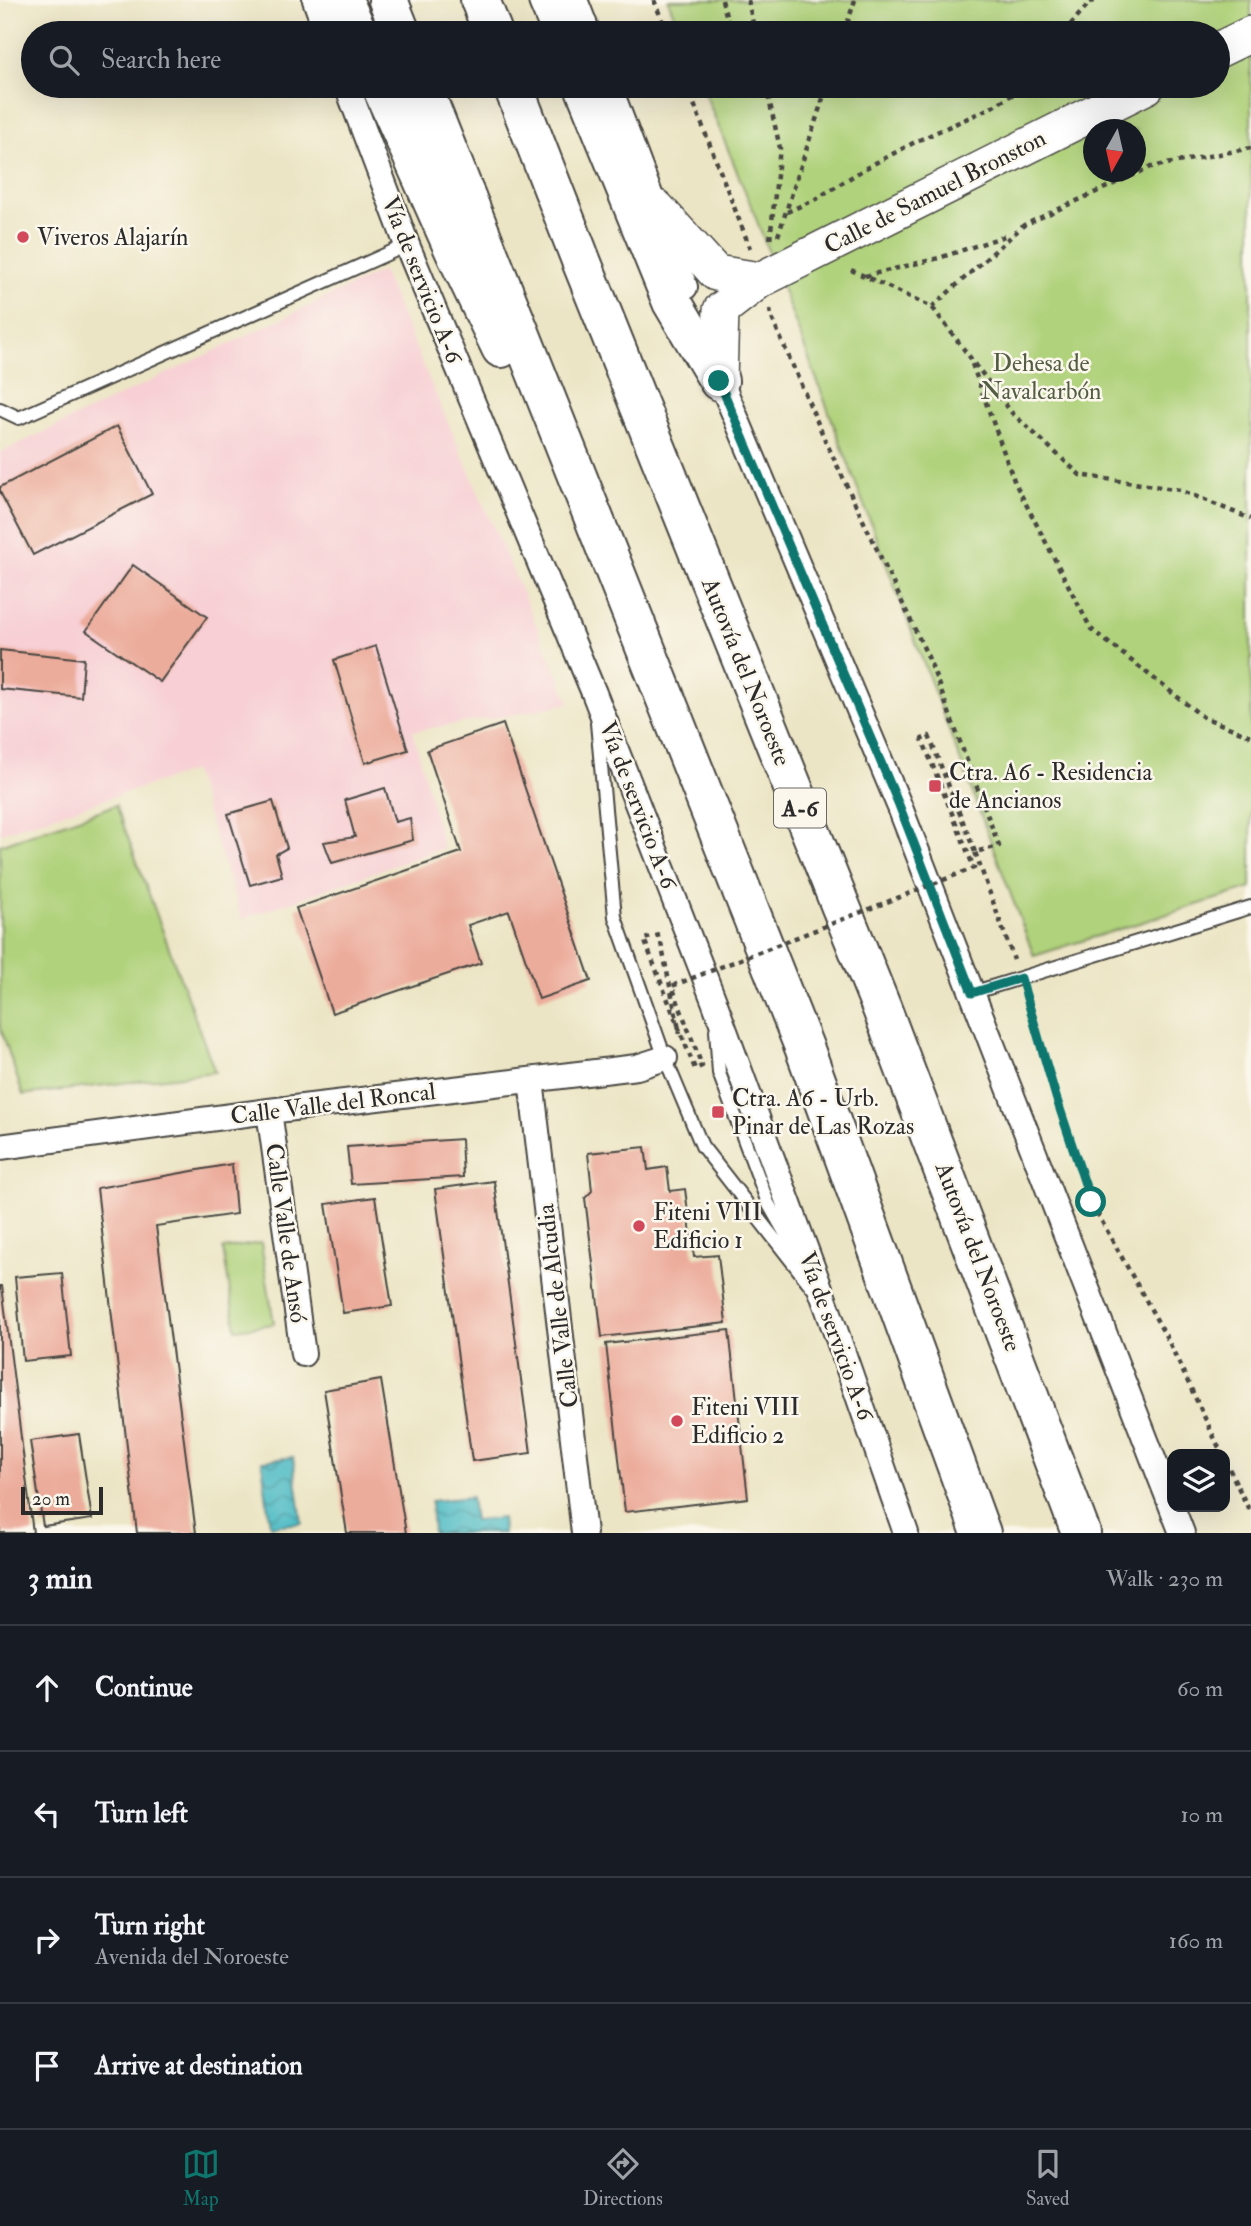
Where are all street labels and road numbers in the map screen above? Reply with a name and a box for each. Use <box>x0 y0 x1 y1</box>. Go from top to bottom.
street label: Calle de Samuel Bronston <box>819 123 1051 261</box>
street label: Vía de servicio A-6 <box>374 192 470 370</box>
street label: Autovía del Noroeste <box>694 572 798 771</box>
street label: Vía de servicio A-6 <box>592 717 685 895</box>
road number: A-6 <box>774 788 826 828</box>
street label: Calle Valle del Roncal <box>229 1076 437 1132</box>
street label: Calle Valle de Ansó <box>258 1141 314 1325</box>
street label: Autovía del Noroeste <box>927 1157 1028 1356</box>
street label: Calle Valle de Alcudia <box>530 1201 586 1410</box>
street label: Vía de servicio A-6 <box>791 1247 882 1426</box>

